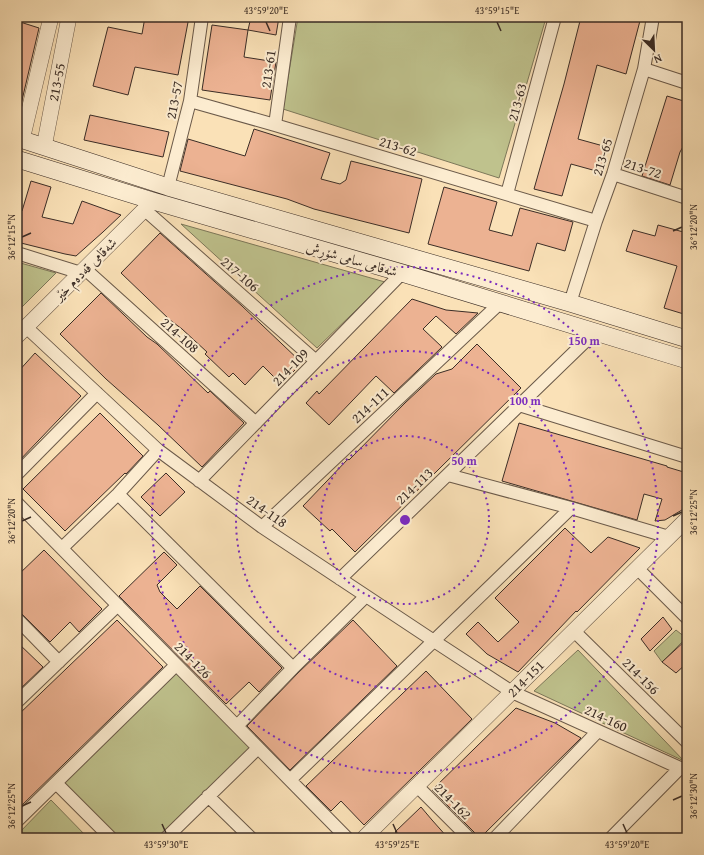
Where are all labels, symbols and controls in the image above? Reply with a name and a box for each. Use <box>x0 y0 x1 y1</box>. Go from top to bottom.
text: 43°59'20"E <box>244 3 288 18</box>
text: 43°59'15"E <box>475 3 519 18</box>
north arrow <box>634 30 674 70</box>
street label: 213-61 <box>255 49 281 89</box>
text: N <box>651 50 665 68</box>
street label: 213-55 <box>43 61 70 103</box>
street label: 213-57 <box>161 79 188 121</box>
street label: 213-63 <box>502 81 532 123</box>
street label: 213-62 <box>377 131 419 161</box>
street label: 213-65 <box>587 136 617 178</box>
street label: 213-72 <box>622 153 664 183</box>
text: 36°12'20"N <box>686 204 701 250</box>
text: 36°12'15"N <box>4 214 19 260</box>
street label: شەقامی قەدەم خێر <box>47 233 123 309</box>
street label: شەقامی سامی شۆڕش <box>303 236 400 284</box>
street label: 217-106 <box>216 252 264 297</box>
street label: 214-108 <box>156 312 204 358</box>
text: 150 m <box>568 332 601 349</box>
street label: 214-109 <box>267 344 313 390</box>
street label: 214-111 <box>347 382 393 428</box>
text: 100 m <box>509 392 542 409</box>
text: 50 m <box>451 452 477 469</box>
street label: 214-113 <box>391 463 437 509</box>
text: 36°12'25"N <box>686 489 701 535</box>
street label: 214-118 <box>243 490 291 532</box>
text: 36°12'20"N <box>4 498 19 544</box>
centre of rings <box>398 513 412 527</box>
street label: 214-126 <box>170 637 216 683</box>
street label: 214-156 <box>618 653 664 699</box>
street label: 214-151 <box>502 655 549 702</box>
street label: 214-160 <box>581 699 631 737</box>
text: 36°12'30"N <box>686 773 701 819</box>
street label: 214-162 <box>430 778 476 824</box>
text: 36°12'25"N <box>4 783 19 829</box>
text: 43°59'30"E <box>144 837 188 852</box>
text: 43°59'25"E <box>375 837 419 852</box>
text: 43°59'20"E <box>605 837 649 852</box>

